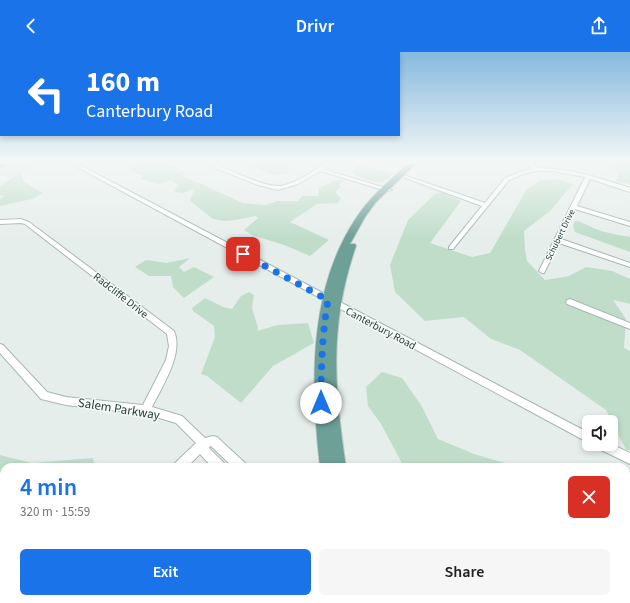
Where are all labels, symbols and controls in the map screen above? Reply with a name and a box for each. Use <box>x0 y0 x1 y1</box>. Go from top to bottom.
text: Drivr <box>296 14 334 39</box>
icon: back <box>20 15 42 37</box>
icon: share <box>588 15 610 37</box>
text: 160 m <box>86 62 160 102</box>
icon: left <box>20 68 72 120</box>
text: Canterbury Road <box>86 99 213 124</box>
street label: Schubert Drive <box>542 207 579 263</box>
pin <box>226 237 260 271</box>
icon: arrive <box>232 243 254 265</box>
street label: Radcliffe Drive <box>90 269 152 322</box>
street label: Canterbury Road <box>343 304 419 353</box>
position arrow <box>300 382 342 424</box>
street label: Salem Parkway <box>77 394 161 424</box>
map controls <box>582 415 618 451</box>
button: sound <box>582 415 618 451</box>
text: 4 min <box>20 470 77 505</box>
button: close <box>568 476 610 518</box>
text: 320 m · 15:59 <box>20 503 90 521</box>
button: Exit <box>20 549 311 595</box>
button: Share <box>319 549 610 595</box>

